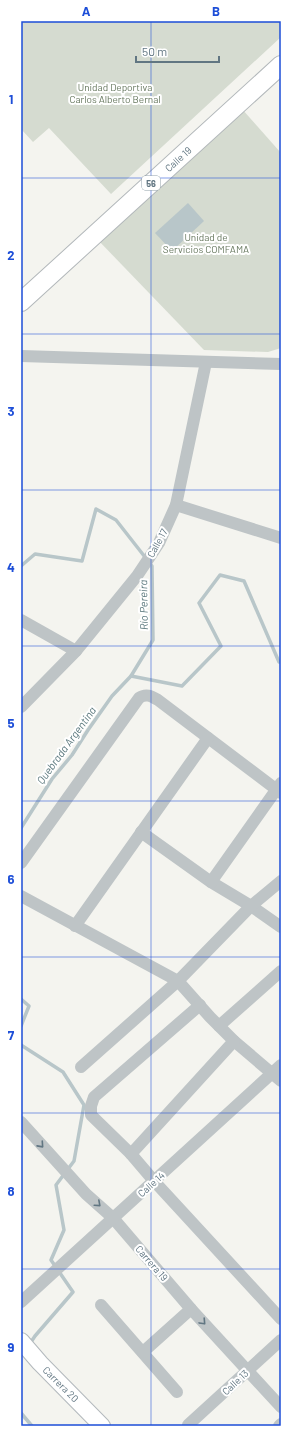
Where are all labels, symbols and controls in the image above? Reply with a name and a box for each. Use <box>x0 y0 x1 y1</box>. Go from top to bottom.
text: A <box>82 3 91 19</box>
text: B <box>212 3 220 19</box>
scale bar <box>136 38 219 64</box>
text: 50 m <box>142 44 167 58</box>
park label: Unidad Deportiva Carlos Alberto Bernal <box>69 81 161 105</box>
text: 1 <box>9 91 13 107</box>
street label: Calle 19 <box>162 144 194 174</box>
road number: 56 <box>142 176 160 190</box>
park label: Unidad de Servicios COMFAMA <box>163 231 249 255</box>
text: 2 <box>7 247 15 263</box>
text: 3 <box>7 403 15 419</box>
street label: Calle 17 <box>144 526 170 560</box>
text: 4 <box>7 559 15 575</box>
water label: Río Pereira <box>136 580 150 630</box>
water label: Quebrada Argentina <box>34 704 98 786</box>
text: 5 <box>7 715 15 731</box>
text: 6 <box>8 871 15 887</box>
text: 7 <box>8 1027 15 1043</box>
one-way arrow <box>37 1140 44 1148</box>
street label: Calle 14 <box>135 1169 167 1199</box>
text: 8 <box>7 1183 15 1199</box>
one-way arrow <box>93 1199 100 1206</box>
street label: Carrera 19 <box>133 1243 171 1283</box>
one-way arrow <box>198 1317 205 1324</box>
text: 9 <box>8 1339 15 1355</box>
street label: Carrera 20 <box>41 1364 81 1404</box>
street label: Calle 13 <box>219 1367 251 1397</box>

